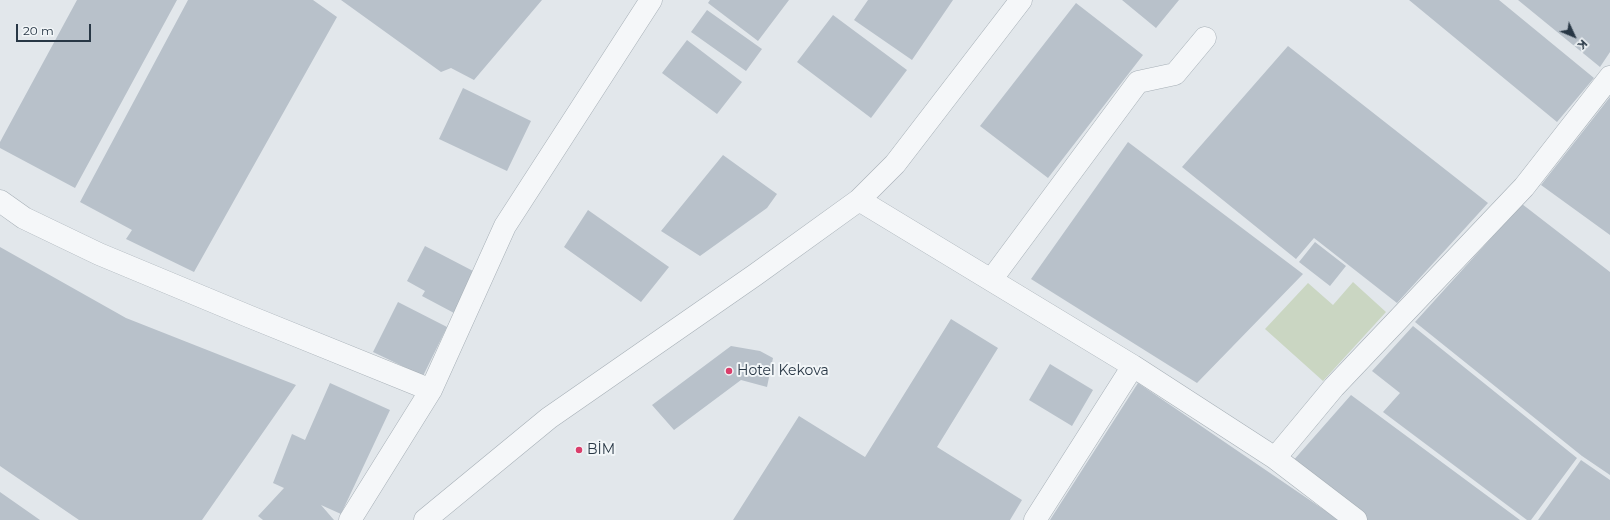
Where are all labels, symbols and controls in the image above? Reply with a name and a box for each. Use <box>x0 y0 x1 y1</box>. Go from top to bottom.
scale bar <box>18 16 93 42</box>
north arrow <box>1554 16 1594 56</box>
text: 20 m <box>23 23 54 38</box>
text: K <box>1575 37 1591 52</box>
place label: Hotel Kekova <box>737 363 829 379</box>
marker: Hotel Kekova <box>724 366 734 376</box>
place label: BİM <box>587 442 615 458</box>
marker: BİM <box>574 445 584 455</box>

